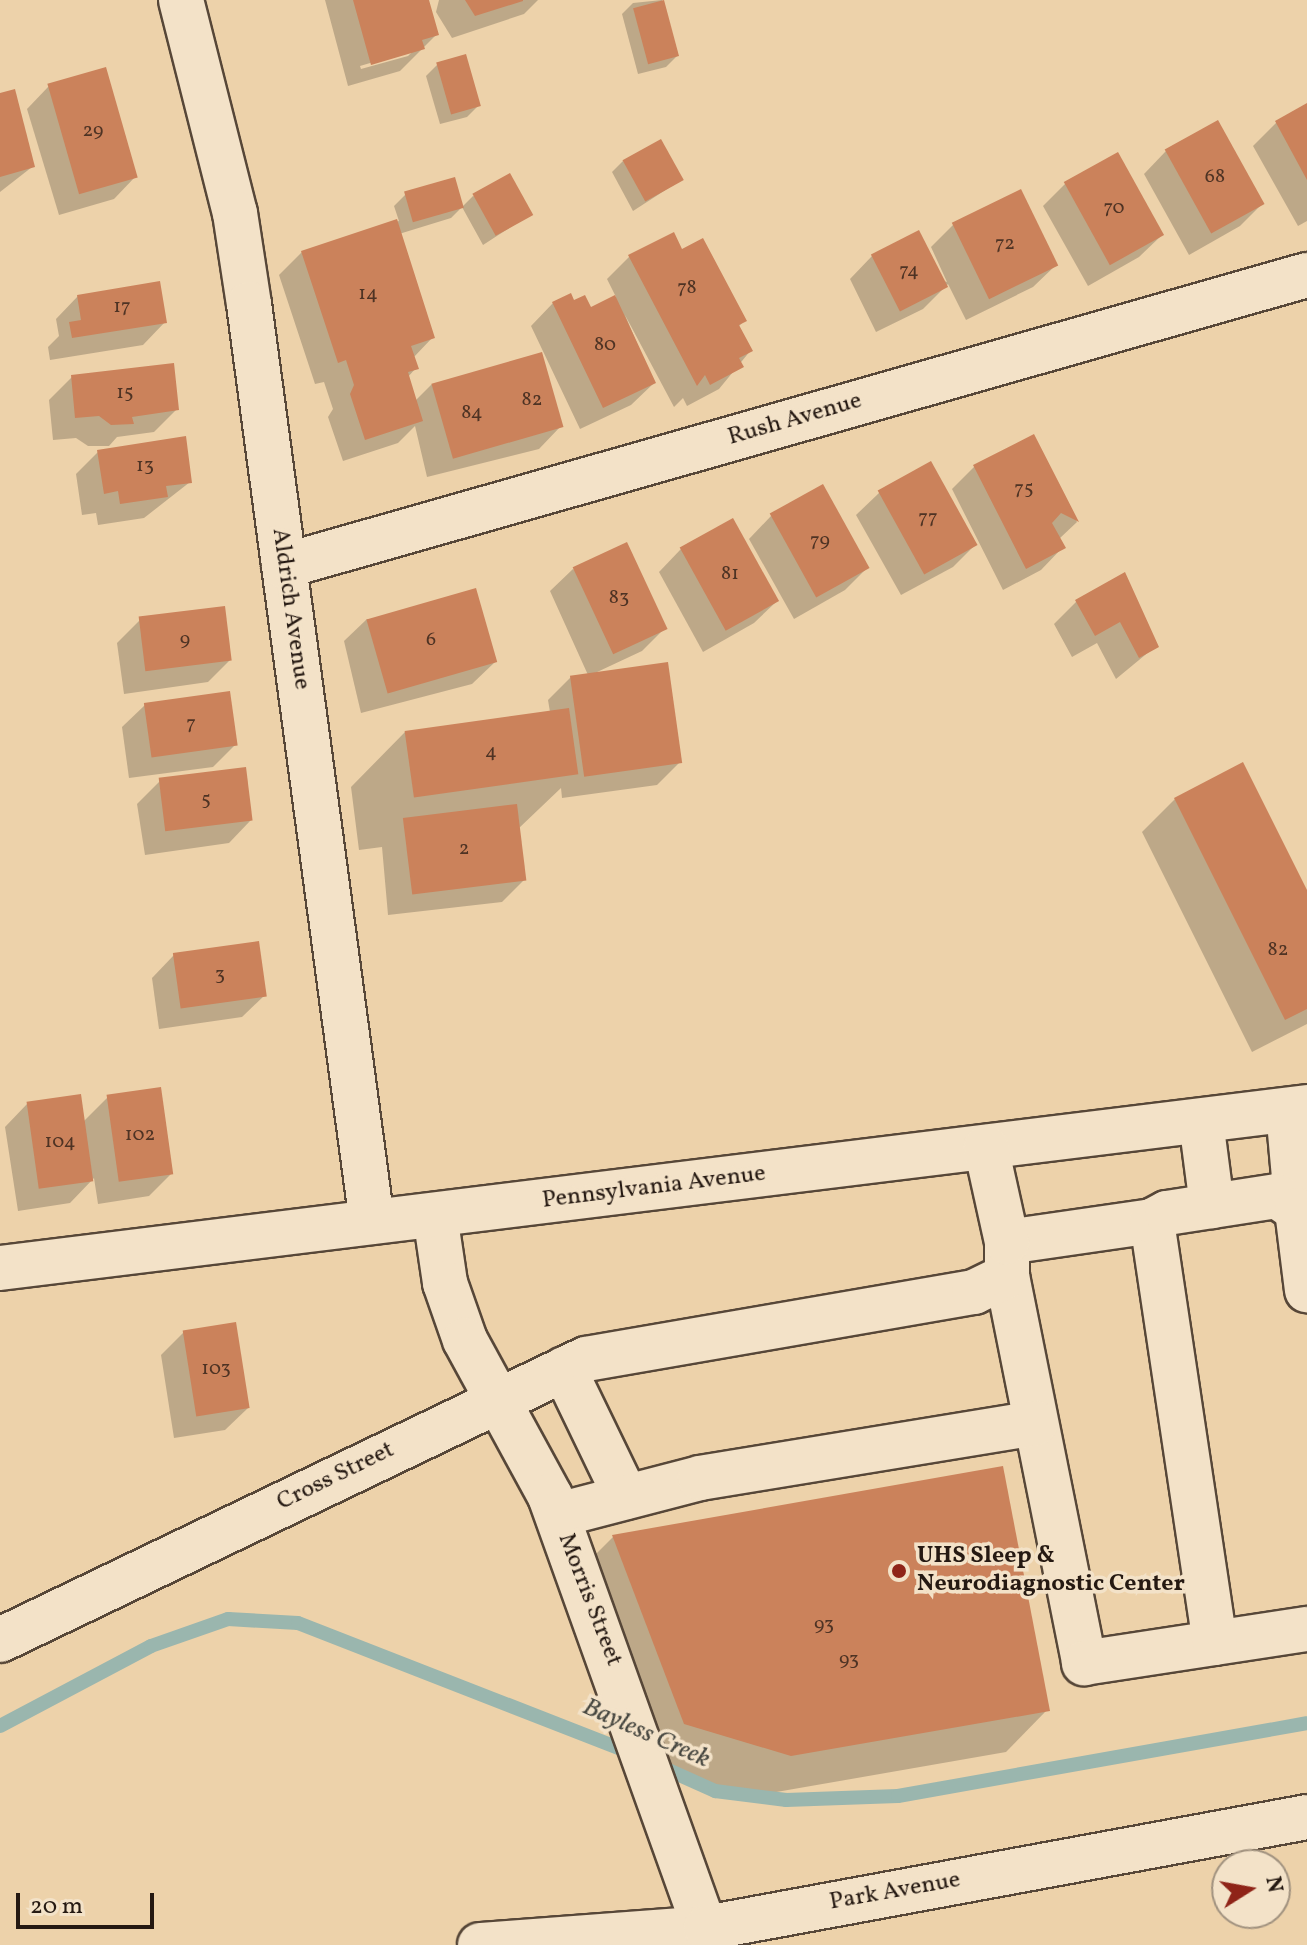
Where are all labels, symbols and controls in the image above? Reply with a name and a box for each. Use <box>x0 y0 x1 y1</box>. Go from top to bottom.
house number: 29 <box>83 119 103 143</box>
house number: 68 <box>1205 165 1225 189</box>
house number: 70 <box>1104 196 1124 220</box>
house number: 72 <box>995 232 1015 256</box>
house number: 74 <box>899 259 919 283</box>
house number: 78 <box>677 276 697 300</box>
house number: 14 <box>358 282 378 306</box>
house number: 17 <box>113 295 131 319</box>
house number: 80 <box>594 333 616 357</box>
house number: 15 <box>116 381 134 405</box>
street label: Rush Avenue <box>725 387 865 453</box>
house number: 82 <box>522 388 542 412</box>
house number: 84 <box>461 401 483 425</box>
house number: 13 <box>136 454 154 478</box>
house number: 75 <box>1014 477 1034 501</box>
house number: 77 <box>918 506 938 530</box>
street label: Aldrich Avenue <box>264 526 316 692</box>
house number: 79 <box>810 529 830 553</box>
house number: 81 <box>721 562 739 586</box>
house number: 83 <box>609 586 629 610</box>
house number: 9 <box>180 628 190 652</box>
house number: 6 <box>426 628 436 652</box>
house number: 7 <box>186 712 196 736</box>
house number: 4 <box>485 740 497 764</box>
house number: 5 <box>201 788 211 812</box>
house number: 2 <box>459 837 469 861</box>
house number: 82 <box>1268 938 1288 962</box>
house number: 3 <box>215 963 225 987</box>
house number: 102 <box>125 1123 155 1147</box>
house number: 104 <box>44 1130 76 1154</box>
street label: Pennsylvania Avenue <box>541 1160 767 1216</box>
house number: 103 <box>201 1357 231 1381</box>
street label: Cross Street <box>273 1436 399 1518</box>
street label: Morris Street <box>550 1530 628 1670</box>
place label: UHS Sleep & Neurodiagnostic Center <box>917 1543 1185 1599</box>
marker: UHS Sleep & Neurodiagnostic Center <box>888 1560 910 1582</box>
house number: 93 <box>814 1613 834 1637</box>
house number: 93 <box>839 1648 859 1672</box>
water label: Bayless Creek <box>578 1692 714 1776</box>
north arrow <box>1211 1849 1291 1929</box>
street label: Park Avenue <box>827 1866 963 1918</box>
text: N <box>1256 1874 1290 1896</box>
scale bar <box>20 1877 158 1927</box>
text: 20 m <box>30 1890 83 1924</box>

